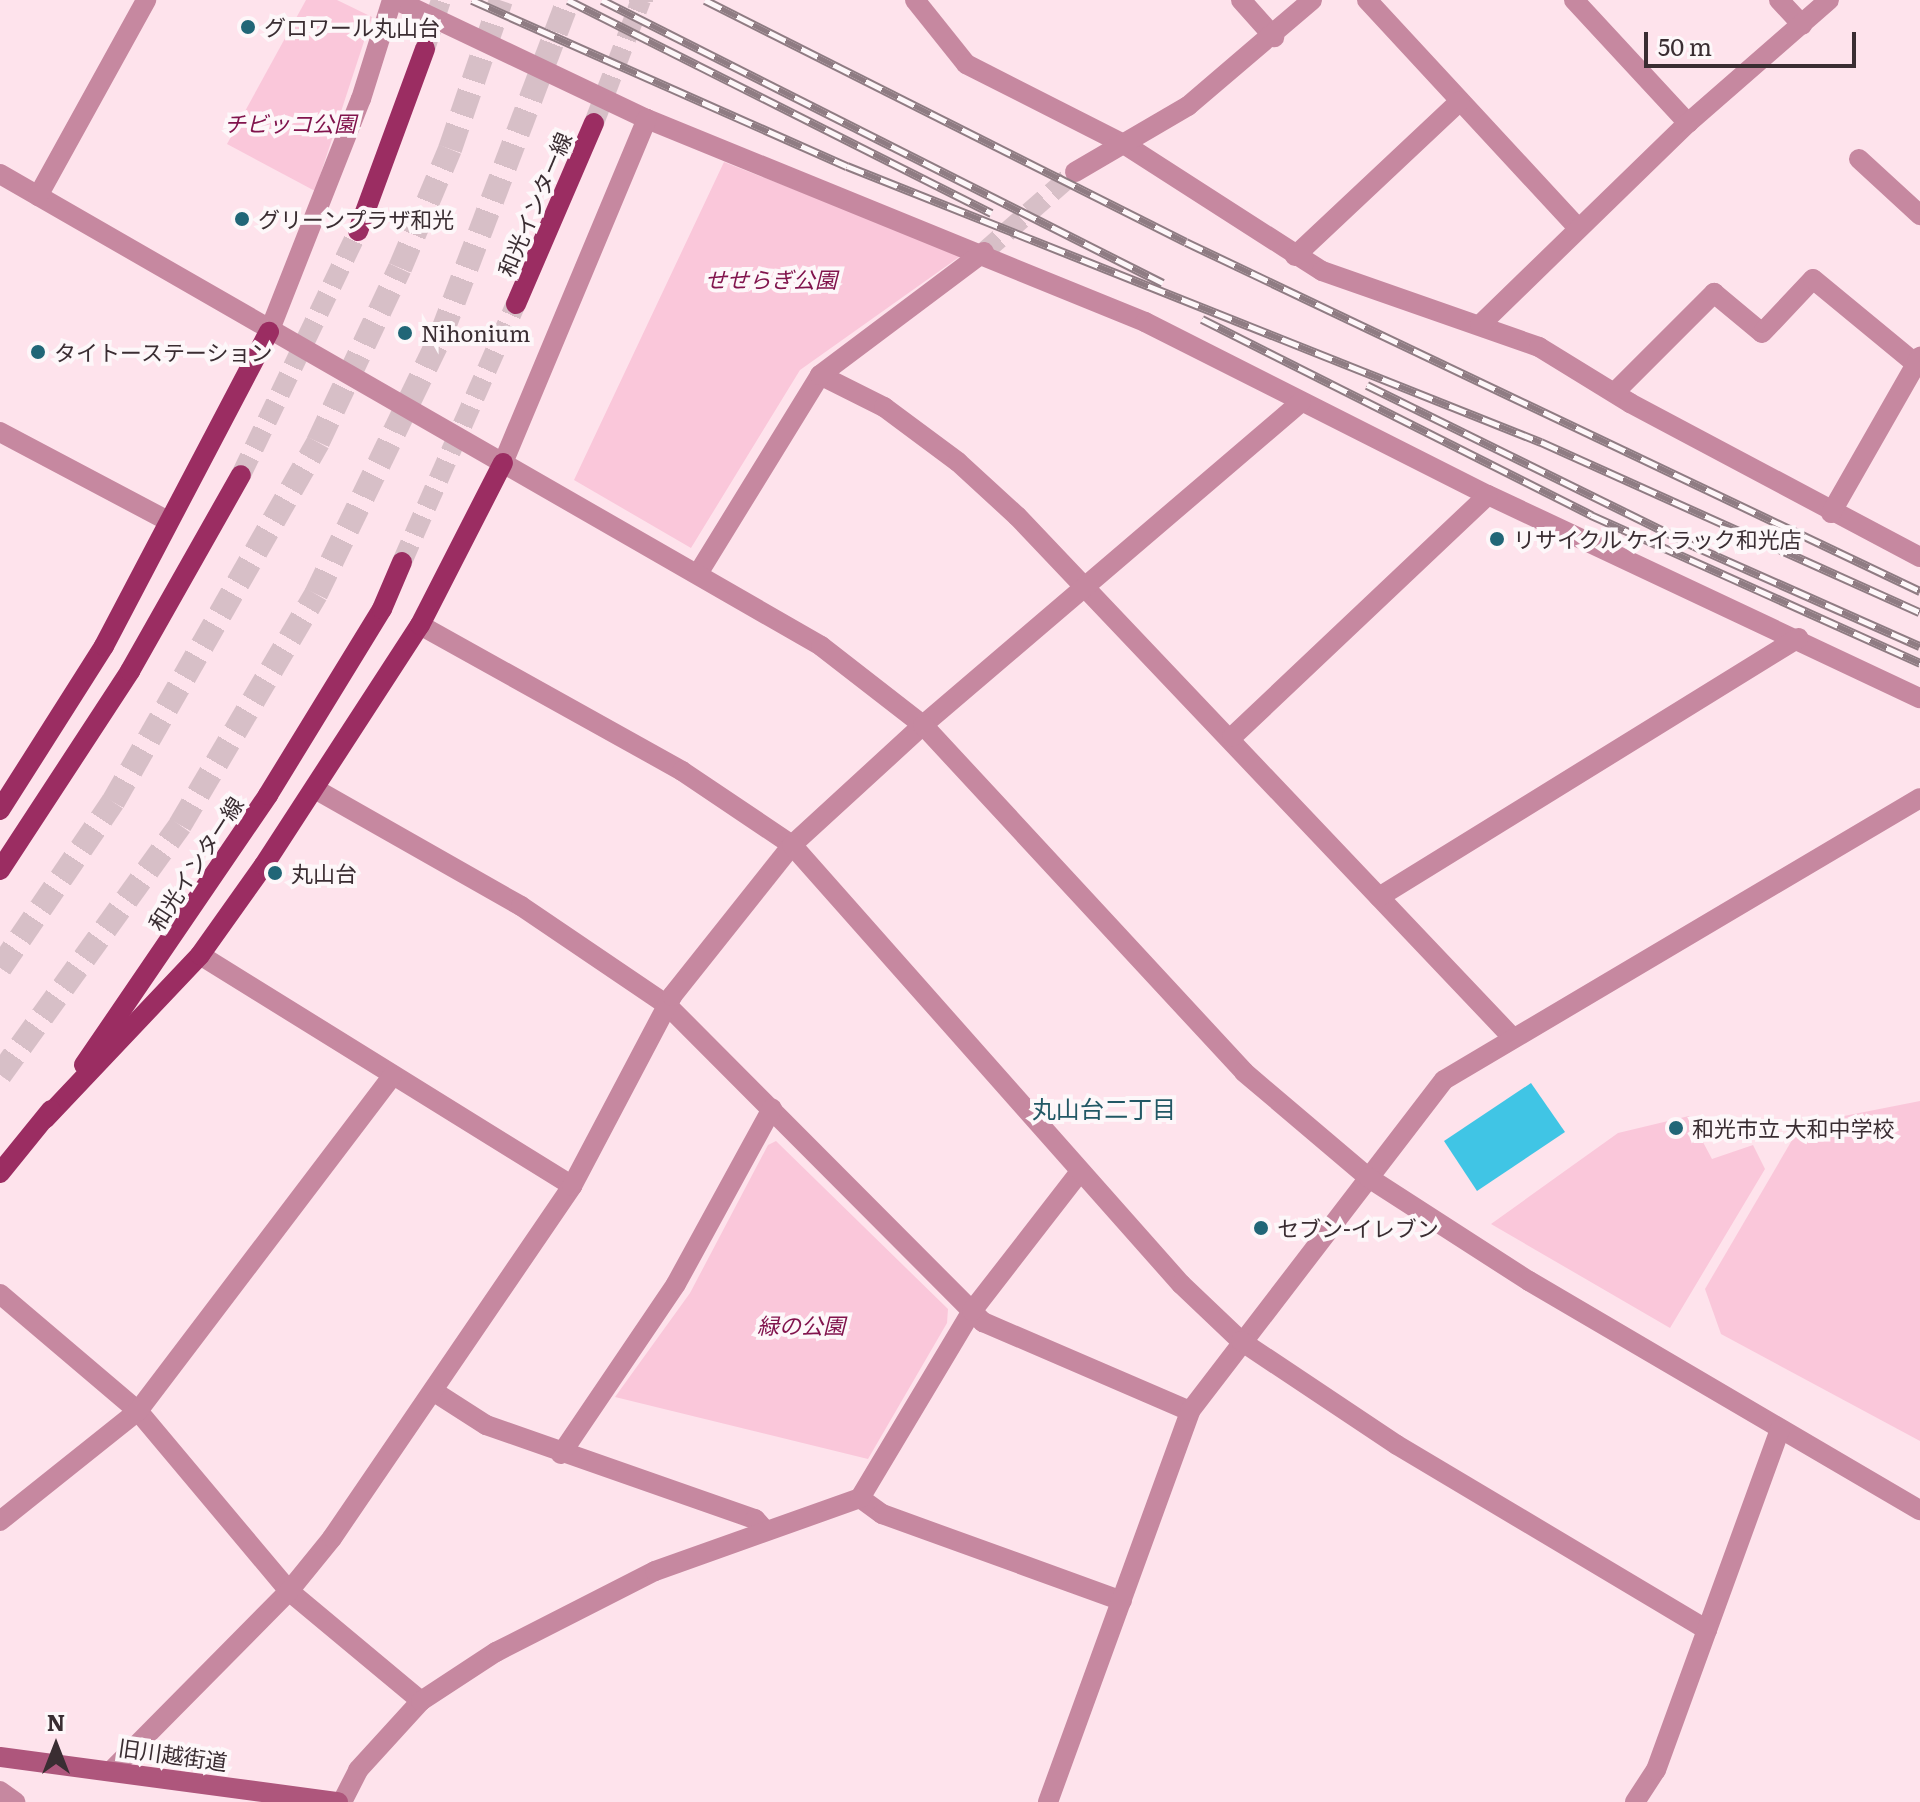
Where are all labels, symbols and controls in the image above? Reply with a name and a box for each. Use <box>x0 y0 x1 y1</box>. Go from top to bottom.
place label: グロワール丸山台 <box>264 14 440 40</box>
scale bar <box>1648 16 1860 66</box>
marker: グロワール丸山台 <box>239 18 257 36</box>
text: 50 m <box>1658 28 1712 63</box>
park label: チビッコ公園 <box>224 110 356 136</box>
street label: 和光インター線 <box>492 128 576 280</box>
place label: グリーンプラザ和光 <box>258 206 456 232</box>
marker: グリーンプラザ和光 <box>233 210 251 228</box>
park label: せせらぎ公園 <box>705 266 837 292</box>
place label: Nihonium <box>421 320 530 346</box>
marker: Nihonium <box>396 324 414 342</box>
place label: タイトーステーション <box>54 339 274 365</box>
marker: タイトーステーション <box>29 343 47 361</box>
place label: リサイクル ケイラック和光店 <box>1513 526 1803 552</box>
marker: リサイクル ケイラック和光店 <box>1488 530 1506 548</box>
street label: 和光インター線 <box>142 791 248 935</box>
place label: 丸山台 <box>291 860 357 886</box>
marker: 丸山台 <box>266 864 284 882</box>
district label: 丸山台二丁目 <box>1032 1094 1176 1122</box>
place label: 和光市立 大和中学校 <box>1692 1115 1894 1141</box>
marker: 和光市立 大和中学校 <box>1667 1119 1685 1137</box>
place label: セブン-イレブン <box>1277 1215 1439 1241</box>
marker: セブン-イレブン <box>1252 1219 1270 1237</box>
park label: 緑の公園 <box>757 1312 845 1338</box>
text: N <box>47 1705 65 1738</box>
north arrow <box>16 1706 96 1786</box>
street label: 旧川越街道 <box>117 1733 229 1775</box>

